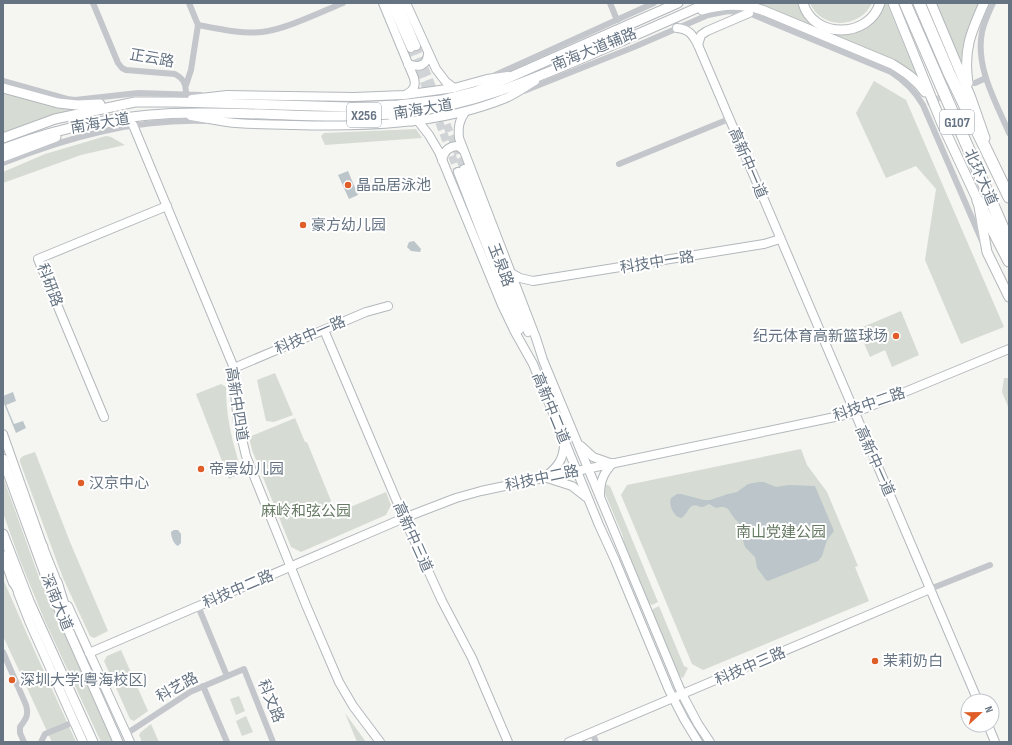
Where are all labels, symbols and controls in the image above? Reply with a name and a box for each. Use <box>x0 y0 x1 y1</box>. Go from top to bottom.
street label: 南海大道辅路 <box>549 24 639 75</box>
street label: 正云路 <box>128 45 176 72</box>
street label: 南海大道 <box>392 95 454 124</box>
road number: X256 <box>347 103 381 127</box>
street label: 南海大道 <box>69 109 131 138</box>
road number: G107 <box>940 110 974 134</box>
street label: 高新中一道 <box>724 125 771 201</box>
street label: 北环大道 <box>960 146 1001 208</box>
place label: 晶品居泳池 <box>356 176 431 195</box>
marker: 晶品居泳池 <box>343 180 353 190</box>
place label: 豪方幼儿园 <box>311 216 386 235</box>
marker: 豪方幼儿园 <box>298 220 308 230</box>
street label: 玉泉路 <box>484 241 517 290</box>
street label: 科技中一路 <box>619 247 696 278</box>
street label: 科研路 <box>33 261 66 310</box>
street label: 科技中一路 <box>272 312 348 359</box>
place label: 纪元体育高新篮球场 <box>753 327 888 346</box>
marker: 纪元体育高新篮球场 <box>891 331 901 341</box>
street label: 高新中四道 <box>221 366 252 443</box>
street label: 高新中二道 <box>528 370 573 447</box>
street label: 科技中二路 <box>831 383 908 426</box>
street label: 高新中一道 <box>851 423 898 499</box>
place label: 帝景幼儿园 <box>209 460 284 479</box>
street label: 科技中二路 <box>503 461 581 496</box>
marker: 帝景幼儿园 <box>196 464 206 474</box>
place label: 汉京中心 <box>89 474 149 493</box>
marker: 汉京中心 <box>76 478 86 488</box>
street label: 高新中三道 <box>389 499 436 575</box>
park label: 麻岭和弦公园 <box>261 502 351 521</box>
park label: 南山党建公园 <box>736 523 826 542</box>
street label: 科技中二路 <box>200 566 276 613</box>
street label: 深南大道 <box>36 571 77 634</box>
street label: 科技中三路 <box>712 643 788 690</box>
place label: 茉莉奶白 <box>883 652 943 671</box>
marker: 茉莉奶白 <box>870 656 880 666</box>
street label: 科艺路 <box>153 668 202 707</box>
place label: 深圳大学(粤海校区) <box>20 671 147 690</box>
marker: 深圳大学(粤海校区) <box>7 675 17 685</box>
street label: 科文路 <box>253 677 288 726</box>
north arrow <box>960 693 1000 733</box>
text: N <box>982 704 996 715</box>

